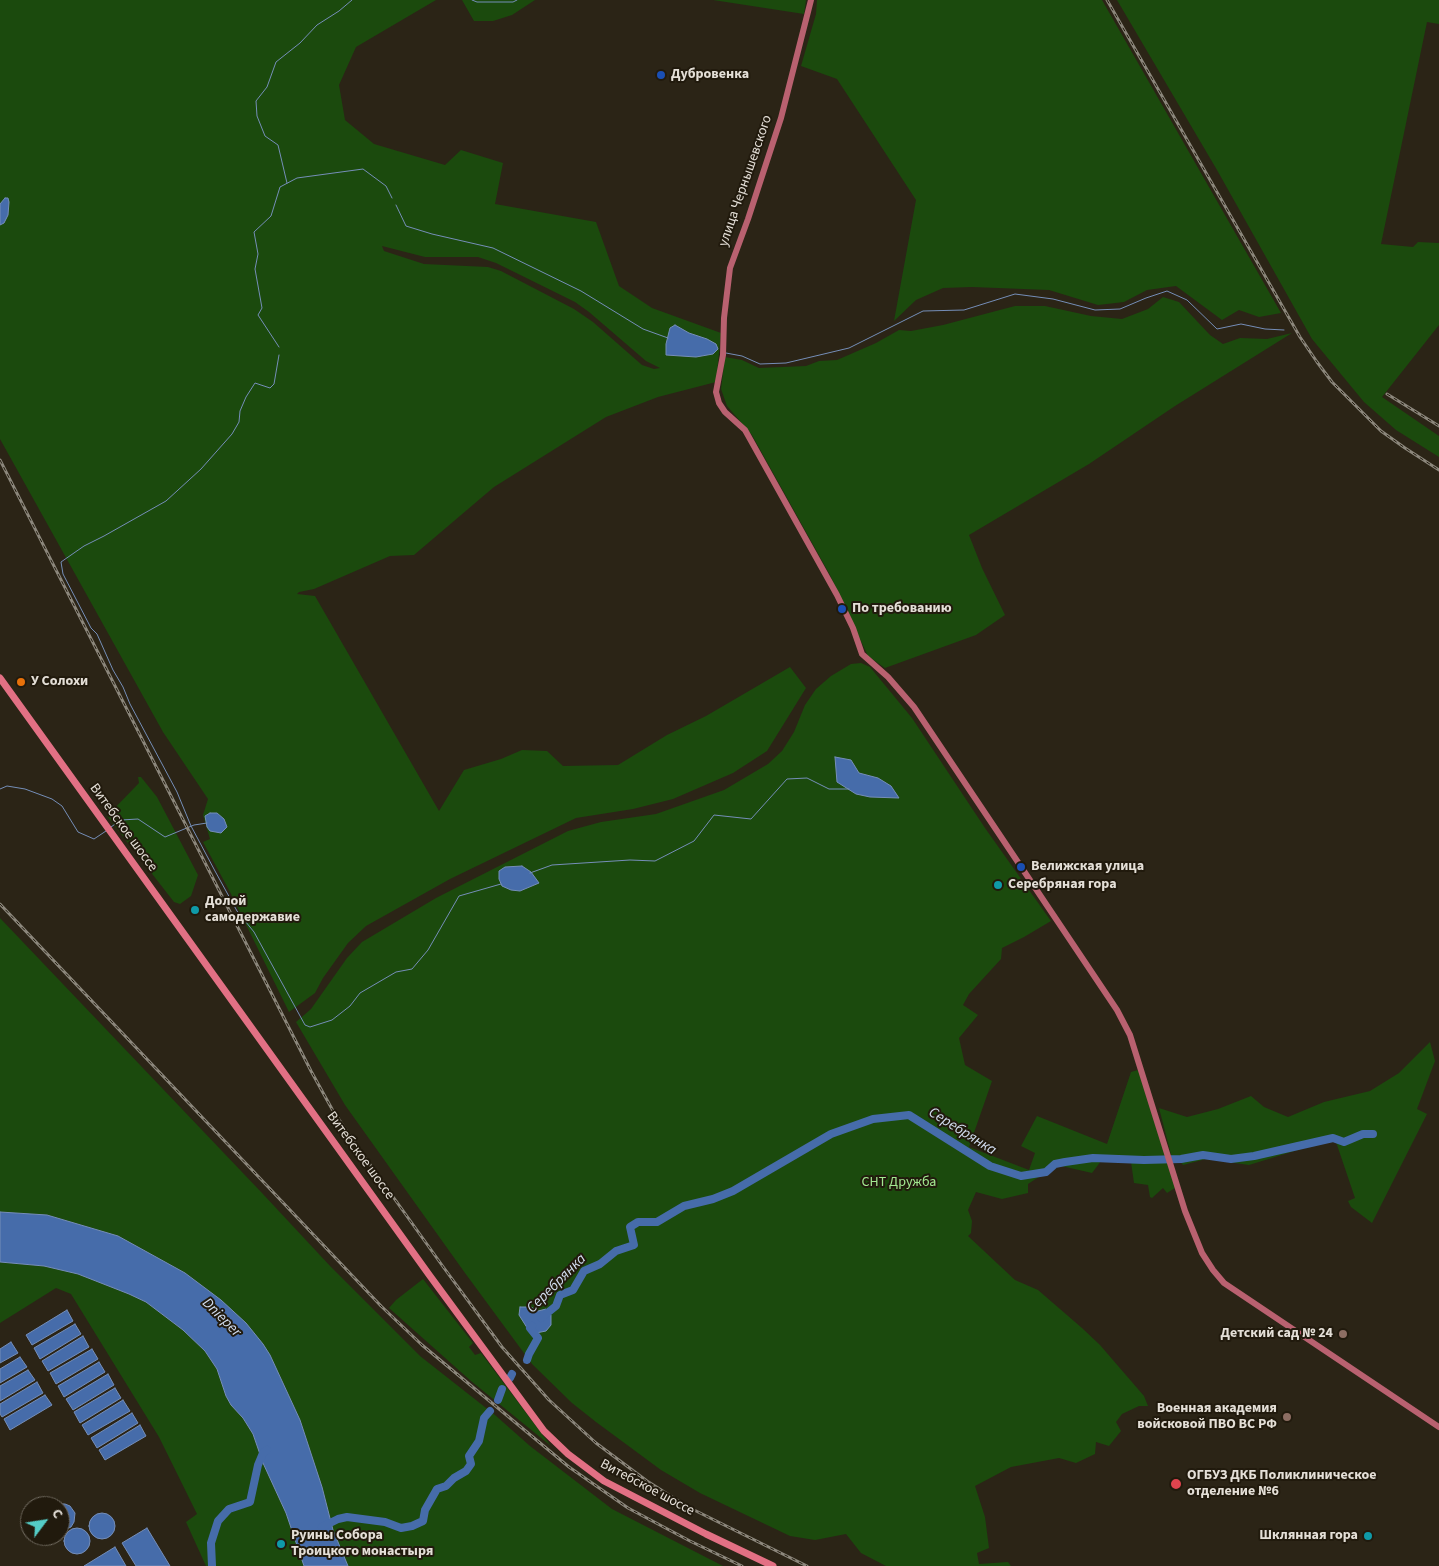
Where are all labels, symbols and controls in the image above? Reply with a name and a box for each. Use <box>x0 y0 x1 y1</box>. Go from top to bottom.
place label: Дубровенка <box>671 67 749 83</box>
marker: Дубровенка <box>655 69 667 81</box>
street label: улица Чернышевского <box>716 113 776 249</box>
place label: По требованию <box>852 601 952 617</box>
marker: По требованию <box>836 603 848 615</box>
place label: У Солохи <box>31 674 88 690</box>
marker: У Солохи <box>15 676 27 688</box>
street label: Витебское шоссе <box>85 781 161 875</box>
place label: Велижская улица <box>1031 859 1144 875</box>
marker: Велижская улица <box>1015 861 1027 873</box>
place label: Серебряная гора <box>1008 877 1117 893</box>
marker: Серебряная гора <box>992 879 1004 891</box>
place label: Долой самодержавие <box>205 894 300 926</box>
marker: Долой самодержавие <box>189 904 201 916</box>
water label: Серебрянка <box>925 1104 999 1160</box>
street label: Витебское шоссе <box>322 1109 398 1203</box>
park label: СНТ Дружба <box>862 1175 936 1191</box>
water label: Серебрянка <box>524 1251 590 1317</box>
water label: Dnieper <box>198 1295 244 1341</box>
place label: Детский сад № 24 <box>1220 1326 1333 1342</box>
marker: Детский сад № 24 <box>1337 1328 1349 1340</box>
place label: Военная академия войсковой ПВО ВС РФ <box>1137 1401 1277 1434</box>
marker: Военная академия войсковой ПВО ВС РФ <box>1281 1411 1293 1423</box>
street label: Витебское шоссе <box>597 1456 697 1520</box>
place label: ОГБУЗ ДКБ Поликлиническое отделение №6 <box>1187 1468 1377 1500</box>
marker: ОГБУЗ ДКБ Поликлиническое отделение №6 <box>1169 1477 1183 1491</box>
north arrow <box>20 1496 70 1546</box>
text: С <box>46 1505 68 1522</box>
place label: Руины Собора Троицкого монастыря <box>291 1528 433 1560</box>
place label: Шклянная гора <box>1259 1528 1358 1544</box>
marker: Шклянная гора <box>1362 1530 1374 1542</box>
marker: Руины Собора Троицкого монастыря <box>275 1538 287 1550</box>

